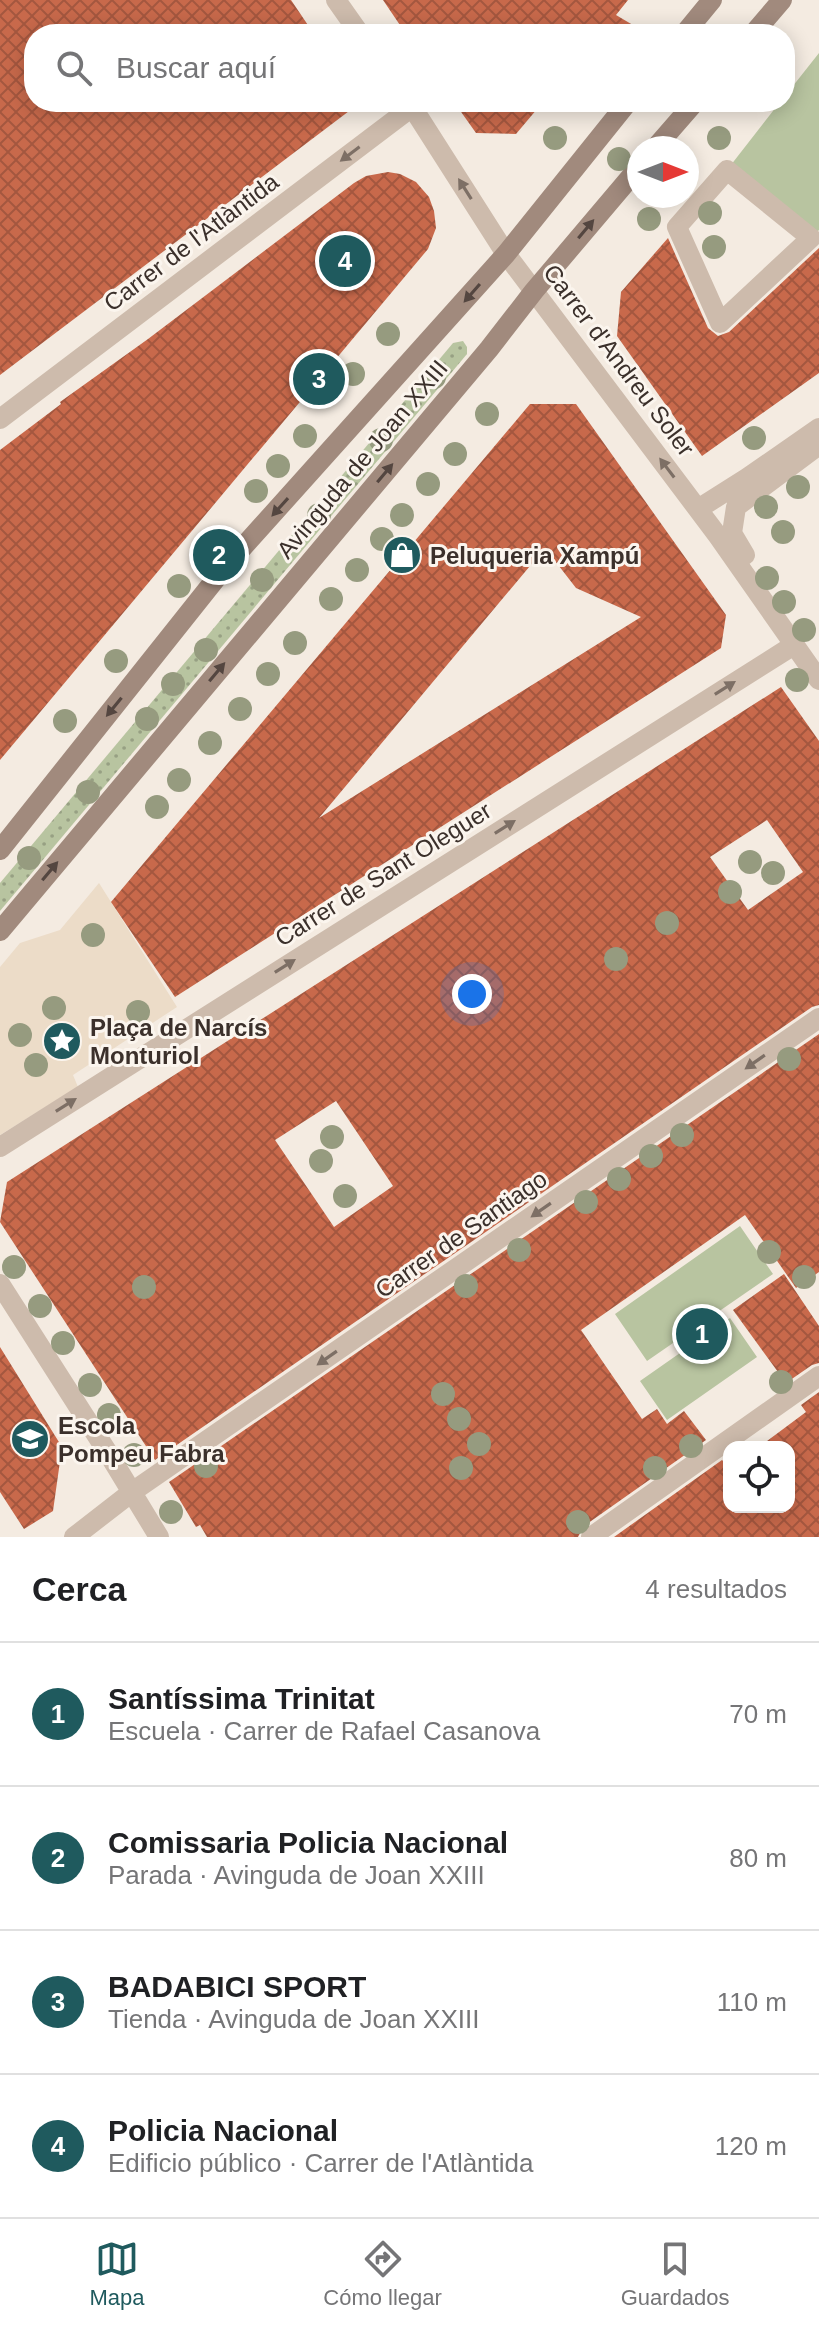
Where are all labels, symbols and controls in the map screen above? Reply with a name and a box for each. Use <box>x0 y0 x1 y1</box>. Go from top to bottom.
search box <box>24 24 795 112</box>
icon: search <box>52 46 96 90</box>
text: Buscar aquí <box>116 51 276 84</box>
north arrow <box>627 136 699 208</box>
one-way arrow <box>340 146 361 162</box>
street label: Carrer de l'Atlàntida <box>98 167 284 316</box>
one-way arrow <box>457 179 472 200</box>
one-way arrow <box>577 220 594 240</box>
pin: 4 <box>319 231 371 291</box>
street label: Carrer d'Andreu Soler <box>538 259 700 461</box>
one-way arrow <box>464 282 481 302</box>
pin: 3 <box>293 349 345 409</box>
street label: Avinguda de Joan XXIII <box>271 354 453 564</box>
one-way arrow <box>659 457 675 478</box>
one-way arrow <box>376 463 393 483</box>
one-way arrow <box>271 497 289 516</box>
pin: 2 <box>193 525 245 585</box>
shop icon: Peluqueria Xampú <box>381 534 423 576</box>
place label: Peluqueria Xampú <box>430 542 639 569</box>
one-way arrow <box>208 662 225 682</box>
one-way arrow <box>714 680 735 695</box>
one-way arrow <box>106 697 123 717</box>
street label: Carrer de Sant Oleguer <box>270 796 496 952</box>
one-way arrow <box>494 820 516 834</box>
one-way arrow <box>41 861 58 881</box>
one-way arrow <box>275 959 296 974</box>
your location <box>452 974 492 1014</box>
place label: Plaça de Narcís Monturiol <box>90 1014 267 1069</box>
place icon: Plaça de Narcís Monturiol <box>41 1020 83 1062</box>
one-way arrow <box>744 1054 765 1069</box>
one-way arrow <box>55 1099 77 1113</box>
street label: Carrer de Santiago <box>370 1165 552 1303</box>
one-way arrow <box>530 1202 551 1217</box>
pin: 1 <box>676 1304 728 1364</box>
one-way arrow <box>316 1350 337 1365</box>
place label: Escola Pompeu Fabra <box>58 1412 225 1467</box>
school or university icon: Escola Pompeu Fabra <box>9 1418 51 1460</box>
map controls <box>723 1441 795 1513</box>
button: locate <box>723 1441 795 1513</box>
text: Cerca <box>32 1570 127 1608</box>
text: 4 resultados <box>645 1574 787 1604</box>
text: Santíssima Trinitat <box>108 1682 375 1715</box>
text: 1 <box>51 1699 65 1729</box>
text: 70 m <box>729 1699 787 1729</box>
text: Escuela · Carrer de Rafael Casanova <box>108 1716 540 1746</box>
text: Comissaria Policia Nacional <box>108 1826 508 1859</box>
text: 2 <box>51 1843 65 1873</box>
text: 80 m <box>729 1843 787 1873</box>
text: Parada · Avinguda de Joan XXIII <box>108 1860 485 1890</box>
text: BADABICI SPORT <box>108 1970 366 2003</box>
text: 3 <box>51 1987 65 2017</box>
text: 110 m <box>717 1987 787 2017</box>
text: Tienda · Avinguda de Joan XXIII <box>108 2004 479 2034</box>
text: Policia Nacional <box>108 2114 338 2147</box>
text: 4 <box>51 2131 65 2161</box>
text: 120 m <box>715 2131 787 2161</box>
text: Edificio público · Carrer de l'Atlàntida <box>108 2148 534 2178</box>
tab: Mapa <box>89 2237 144 2311</box>
tab: Cómo llegar <box>323 2237 442 2311</box>
tab: Guardados <box>621 2237 730 2311</box>

